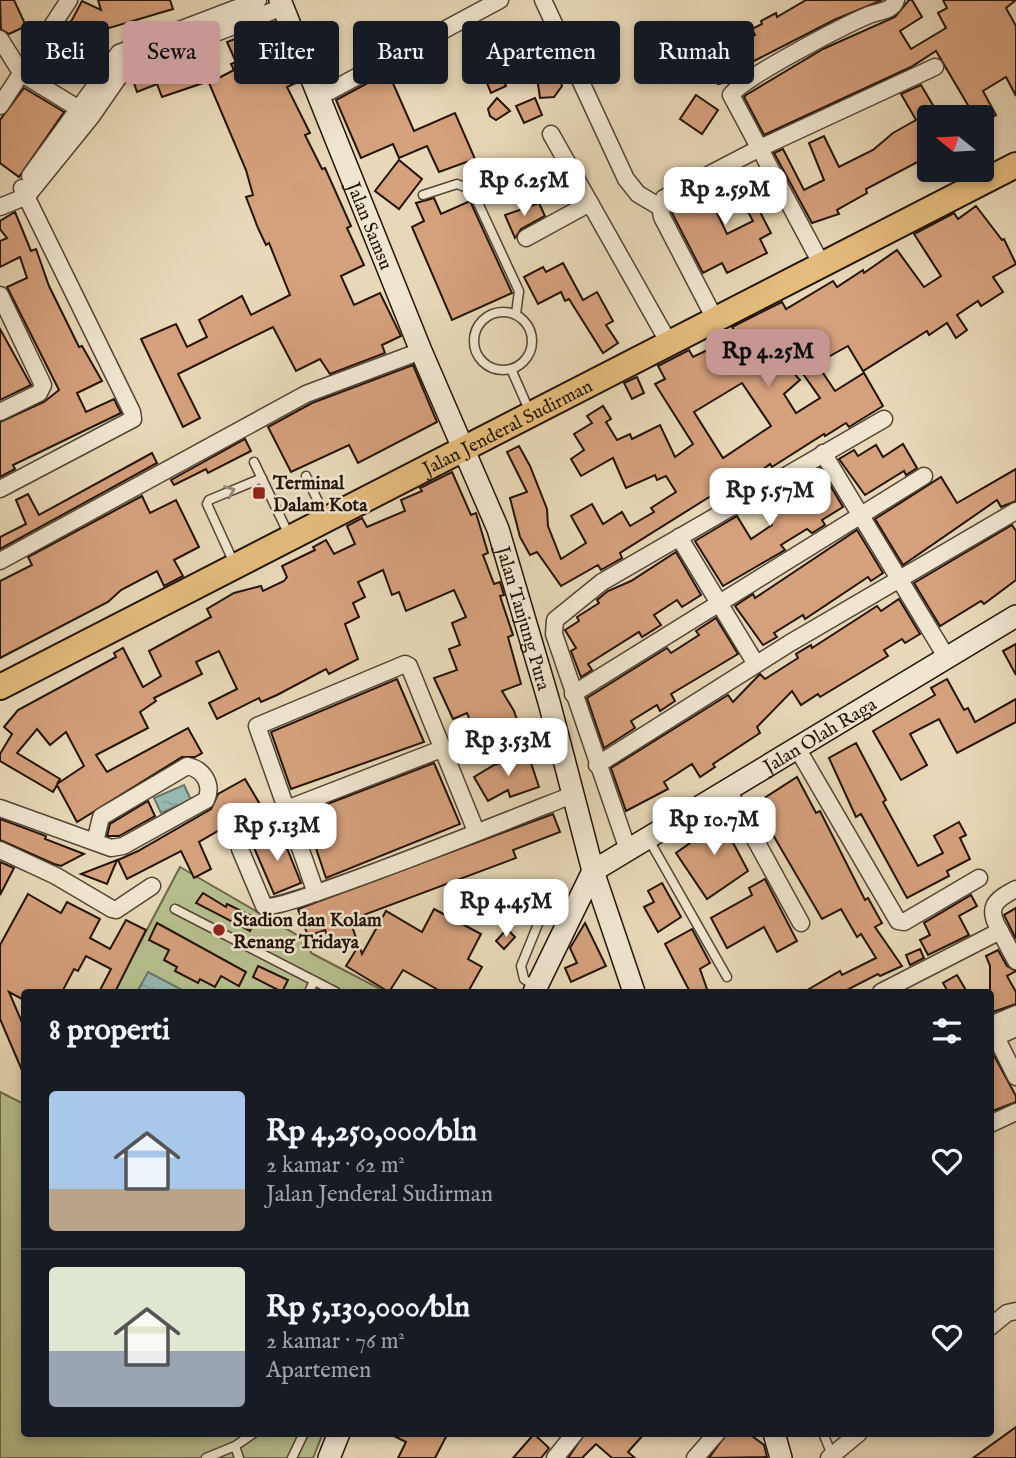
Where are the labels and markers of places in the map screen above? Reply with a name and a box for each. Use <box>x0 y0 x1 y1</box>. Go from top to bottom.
pin: Rp 6.25M <box>452 158 596 218</box>
pin: Rp 2.59M <box>653 168 797 227</box>
pin: Rp 4.25M <box>696 330 840 389</box>
pin: Rp 5.57M <box>698 468 842 528</box>
place label: Terminal Dalam Kota <box>272 472 368 518</box>
marker: Terminal Dalam Kota <box>251 485 267 501</box>
pin: Rp 3.53M <box>436 718 580 778</box>
pin: Rp 10.7M <box>642 798 786 857</box>
pin: Rp 5.13M <box>205 804 349 863</box>
pin: Rp 4.45M <box>434 880 578 939</box>
place label: Stadion dan Kolam Renang Tridaya <box>233 909 382 955</box>
marker: Stadion dan Kolam Renang Tridaya <box>211 922 227 938</box>

